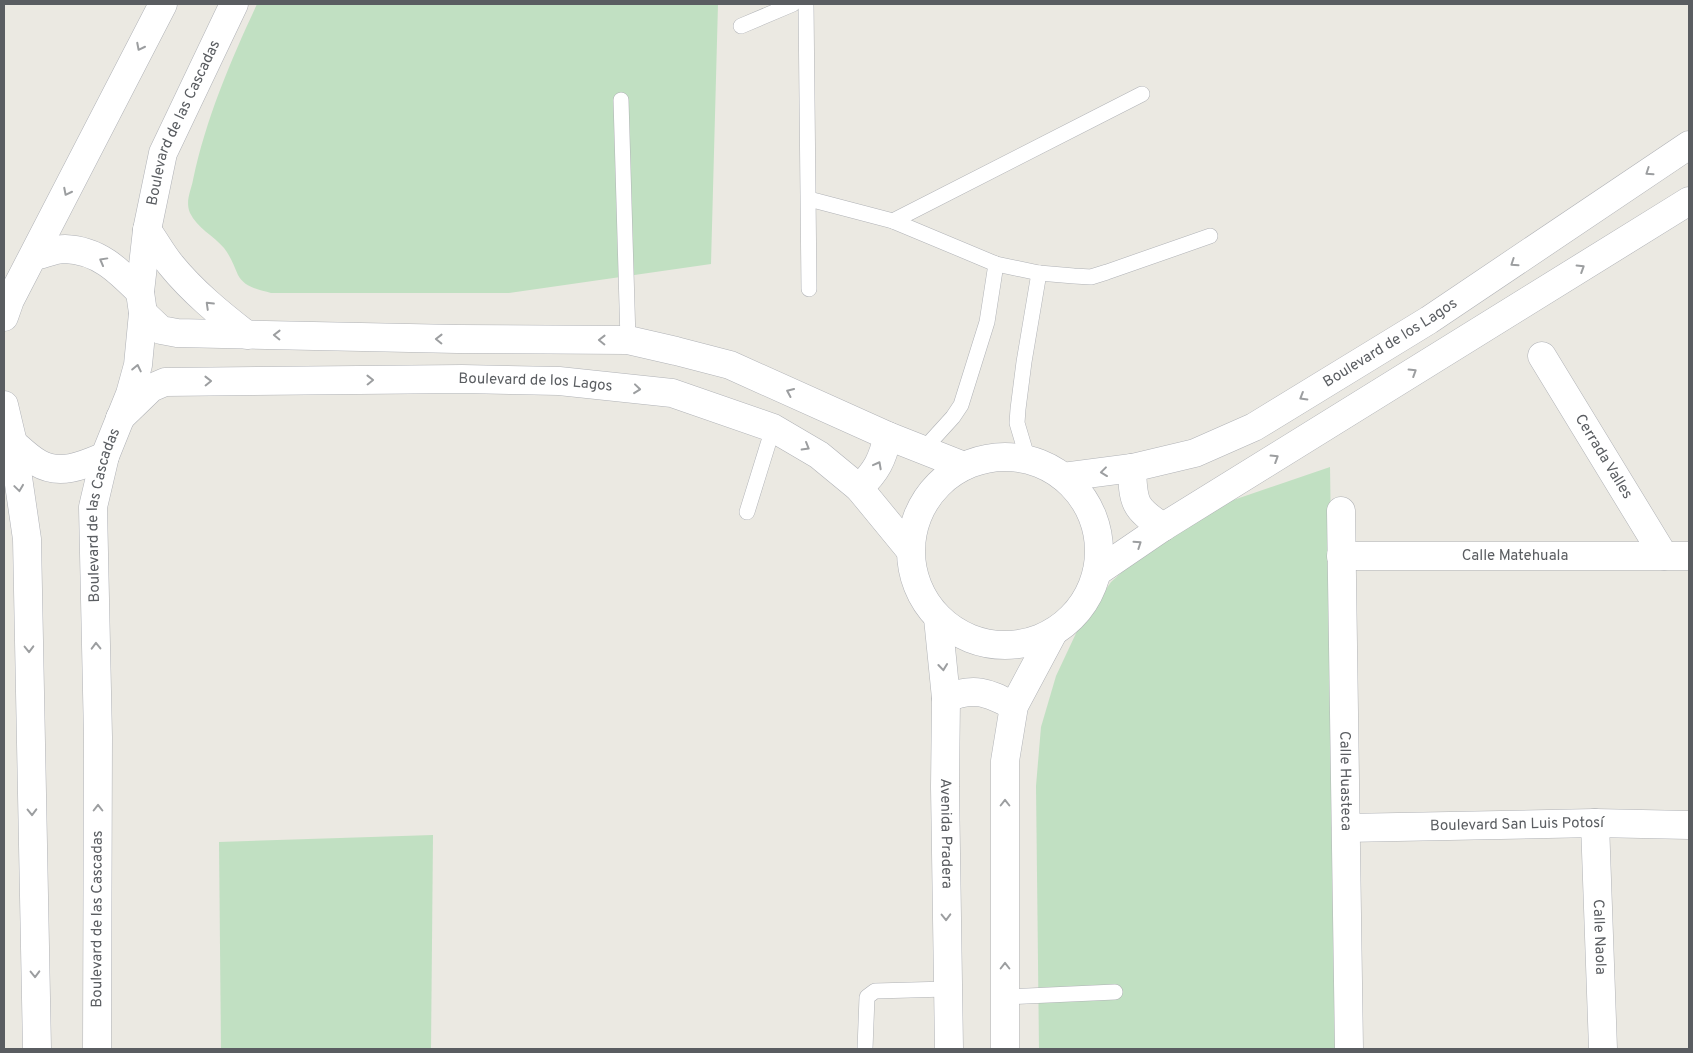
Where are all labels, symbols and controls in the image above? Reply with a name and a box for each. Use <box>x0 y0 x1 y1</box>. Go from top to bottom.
street label: Boulevard de las Cascadas <box>143 37 225 207</box>
one-way arrow <box>136 42 146 51</box>
one-way arrow <box>1645 166 1655 175</box>
one-way arrow <box>62 187 73 196</box>
one-way arrow <box>100 257 109 267</box>
one-way arrow <box>1510 257 1520 266</box>
one-way arrow <box>1576 264 1585 274</box>
street label: Boulevard de los Lagos <box>1320 294 1461 392</box>
one-way arrow <box>206 301 215 310</box>
one-way arrow <box>273 330 281 341</box>
one-way arrow <box>435 334 443 344</box>
one-way arrow <box>598 335 606 345</box>
one-way arrow <box>131 363 141 372</box>
street label: Boulevard de los Lagos <box>458 369 614 396</box>
one-way arrow <box>1408 369 1417 378</box>
one-way arrow <box>366 374 374 385</box>
one-way arrow <box>204 376 212 386</box>
one-way arrow <box>634 383 642 394</box>
one-way arrow <box>786 388 795 398</box>
one-way arrow <box>1299 390 1308 400</box>
street label: Cerrada Valles <box>1570 411 1637 503</box>
street label: Boulevard de las Cascadas <box>84 425 125 603</box>
one-way arrow <box>800 441 809 451</box>
one-way arrow <box>1270 454 1279 464</box>
one-way arrow <box>872 461 882 470</box>
one-way arrow <box>1100 466 1108 477</box>
one-way arrow <box>13 484 24 492</box>
one-way arrow <box>1132 541 1142 550</box>
street label: Calle Matehuala <box>1462 547 1568 566</box>
one-way arrow <box>91 641 101 649</box>
one-way arrow <box>24 646 34 654</box>
one-way arrow <box>937 663 948 671</box>
street label: Calle Huasteca <box>1335 731 1355 831</box>
street label: Avenida Pradera <box>935 778 956 889</box>
one-way arrow <box>1000 799 1010 806</box>
one-way arrow <box>93 804 103 812</box>
one-way arrow <box>27 808 37 816</box>
street label: Boulevard San Luis Potosí <box>1430 813 1605 836</box>
street label: Boulevard de las Cascadas <box>88 830 107 1008</box>
street label: Calle Naola <box>1588 899 1610 975</box>
one-way arrow <box>941 913 951 921</box>
one-way arrow <box>1000 961 1010 969</box>
one-way arrow <box>30 971 40 979</box>

